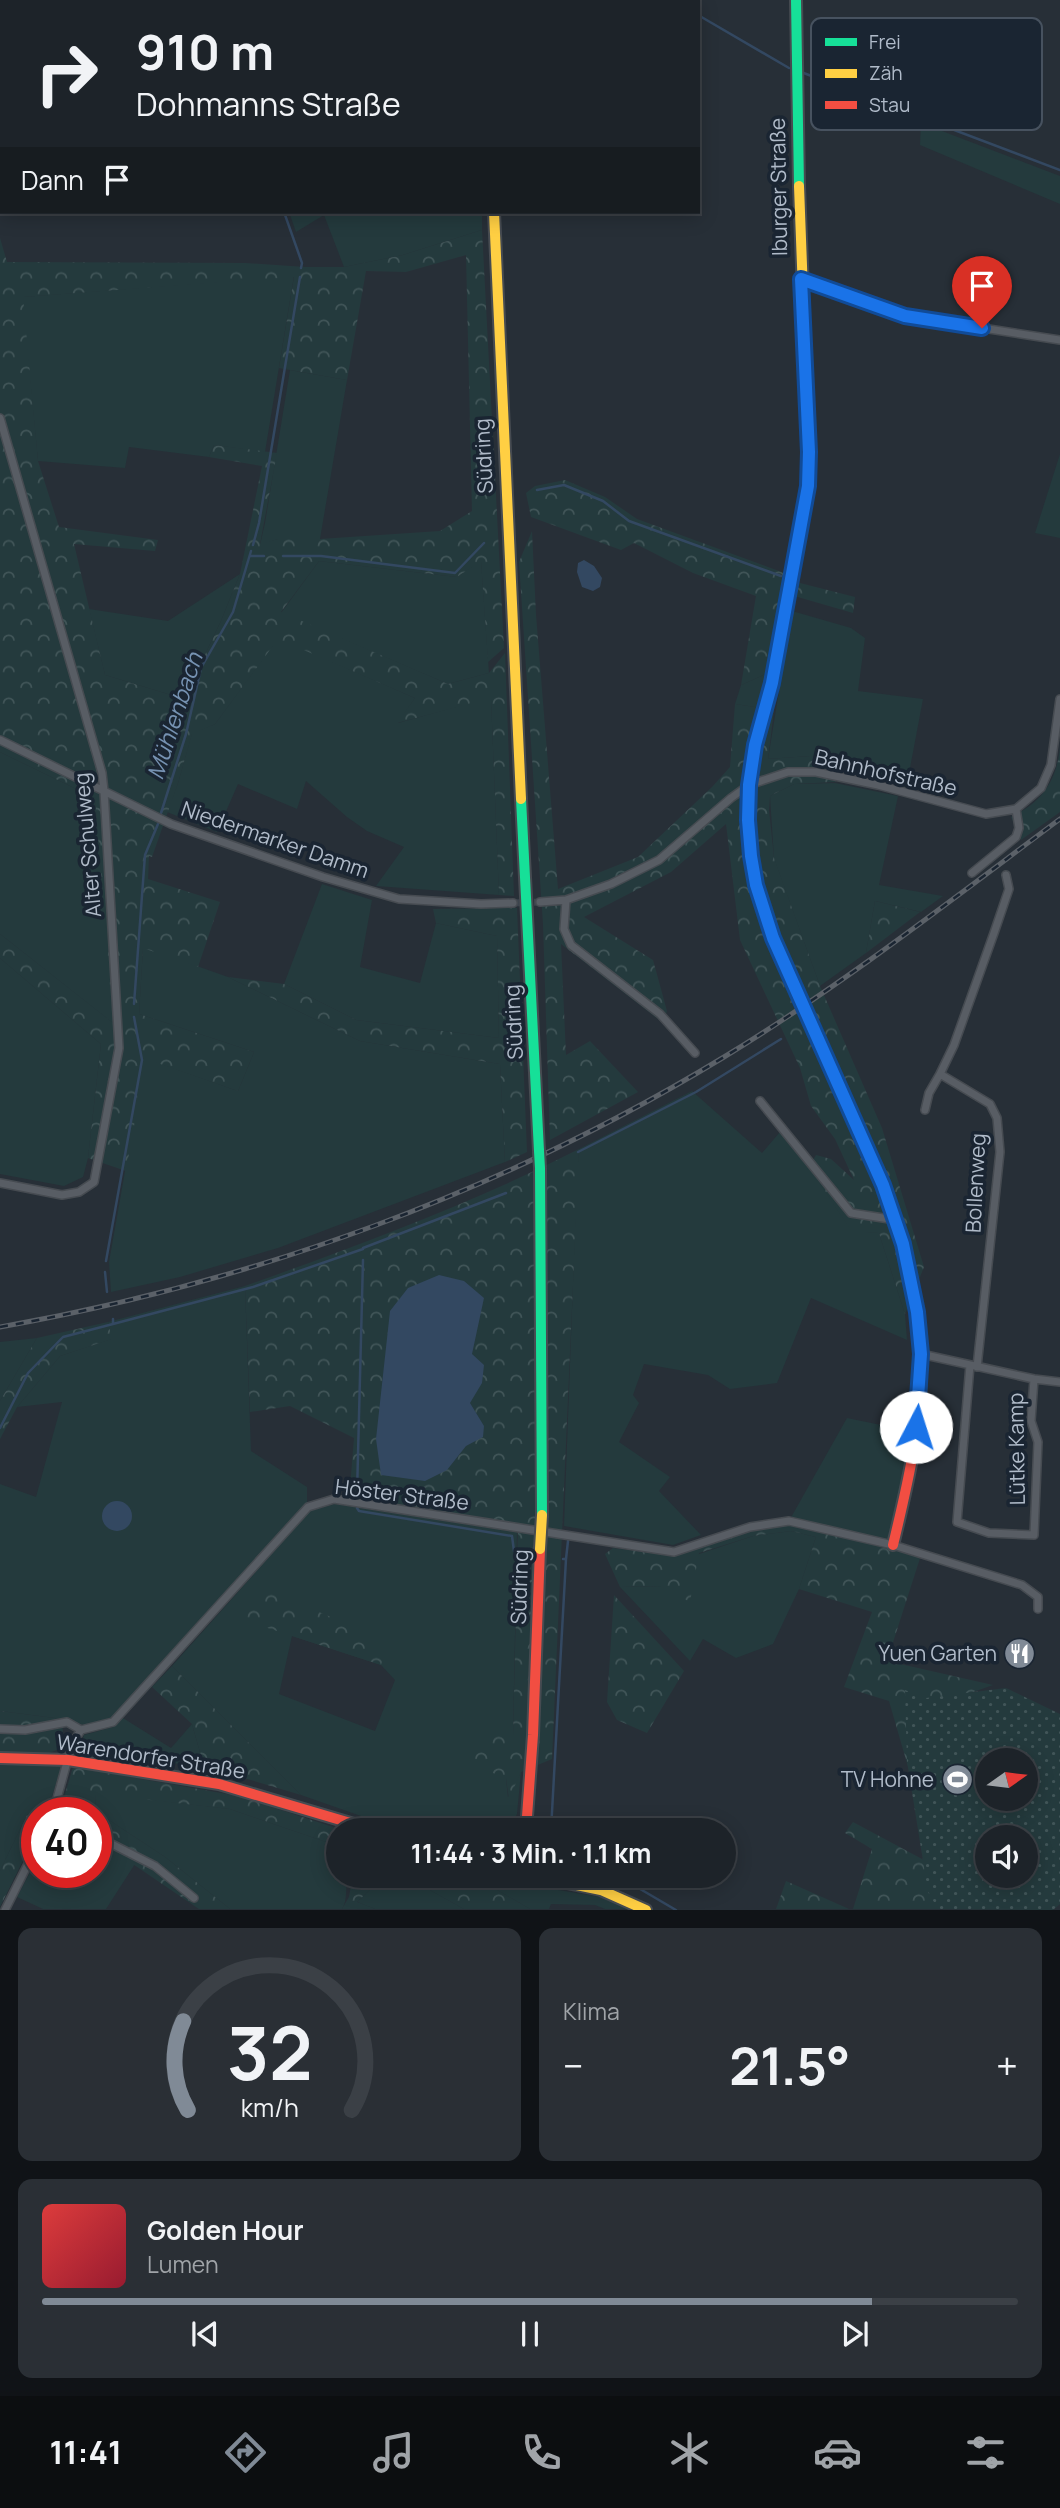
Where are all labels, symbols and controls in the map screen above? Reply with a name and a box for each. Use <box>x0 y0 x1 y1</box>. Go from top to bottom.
text: 910 m <box>136 18 274 85</box>
legend <box>811 18 1042 130</box>
icon: right <box>21 28 112 119</box>
text: Frei <box>869 29 901 55</box>
text: Zäh <box>869 60 903 86</box>
text: Dohmanns Straße <box>136 82 401 126</box>
text: Stau <box>869 92 910 118</box>
street label: Iburger Straße <box>763 118 793 256</box>
icon: arrive <box>98 161 136 199</box>
text: Dann <box>21 162 84 198</box>
pin <box>952 256 1012 328</box>
icon: arrive <box>963 267 1001 305</box>
street label: Südring <box>467 418 499 494</box>
water label: Mühlenbach <box>139 647 210 783</box>
street label: Bahnhofstraße <box>812 742 960 802</box>
street label: Alter Schulweg <box>67 772 107 919</box>
street label: Niedermarker Damm <box>178 794 373 884</box>
street label: Südring <box>497 984 529 1060</box>
street label: Bollenweg <box>958 1132 992 1234</box>
position arrow <box>879 1390 953 1464</box>
street label: Lütke Kamp <box>1001 1392 1031 1506</box>
street label: Höster Straße <box>334 1472 471 1516</box>
street label: Südring <box>504 1549 534 1625</box>
restaurant icon: Yuen Garten <box>1003 1637 1037 1671</box>
place label: Yuen Garten <box>879 1639 997 1667</box>
street label: Warendorfer Straße <box>55 1727 247 1785</box>
north arrow <box>975 1748 1038 1811</box>
map controls <box>975 1748 1038 1888</box>
sports icon: TV Hohne <box>940 1763 974 1797</box>
place label: TV Hohne <box>841 1765 934 1793</box>
speed limit sign: 40 <box>21 1797 112 1888</box>
button: sound <box>975 1825 1038 1888</box>
text: 11:44 · 3 Min. · 1.1 km <box>411 1835 651 1871</box>
text: Klima <box>563 1995 620 2027</box>
text: 32 <box>227 2003 312 2103</box>
text: 21.5° <box>729 2030 850 2101</box>
text: − <box>563 2039 584 2091</box>
text: + <box>996 2039 1018 2091</box>
text: km/h <box>240 2090 299 2125</box>
text: Golden Hour <box>147 2212 304 2248</box>
text: Lumen <box>147 2248 219 2280</box>
icon: previous <box>186 2315 224 2353</box>
icon: pause <box>511 2315 549 2353</box>
icon: next <box>836 2315 874 2353</box>
icon: directions <box>221 2428 270 2477</box>
icon: music <box>369 2428 418 2477</box>
icon: phone <box>517 2428 566 2477</box>
icon: climate <box>665 2428 714 2477</box>
icon: car <box>813 2428 862 2477</box>
icon: filters <box>961 2428 1010 2477</box>
text: 11:41 <box>50 2430 122 2474</box>

